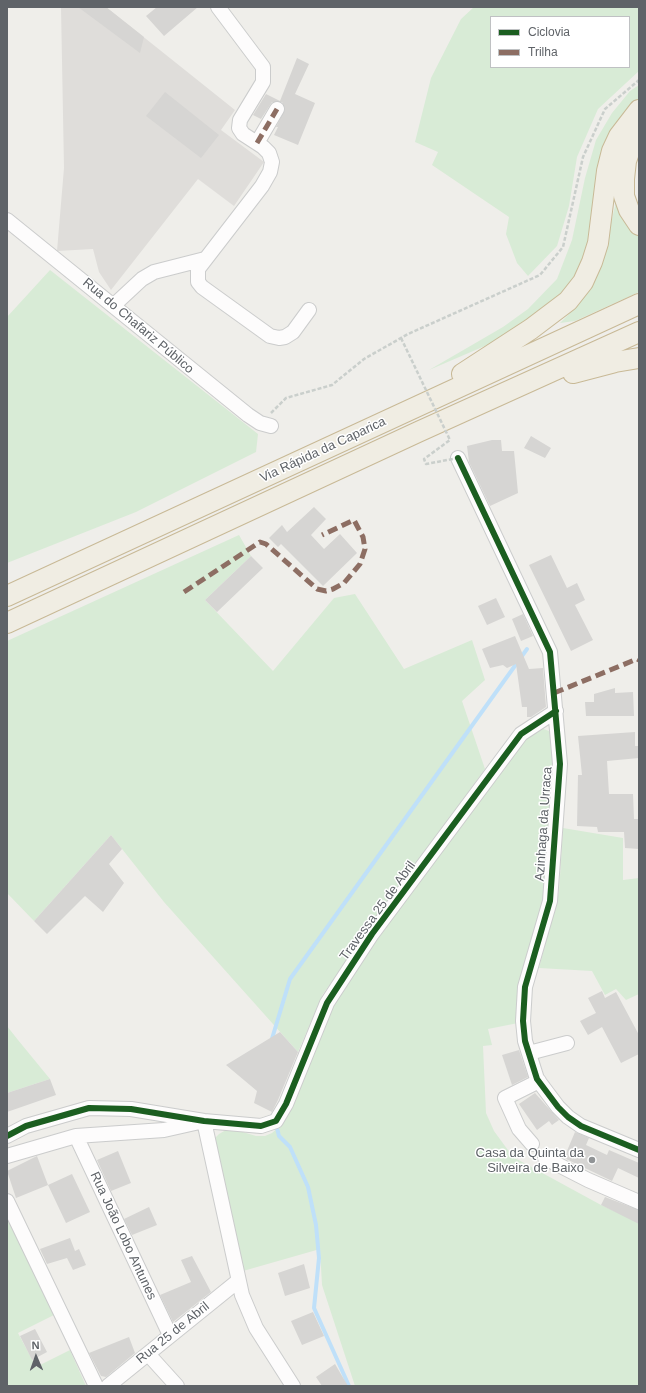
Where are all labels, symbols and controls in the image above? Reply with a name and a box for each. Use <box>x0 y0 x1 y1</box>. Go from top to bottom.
legend <box>490 16 630 68</box>
text: Ciclovia <box>528 25 570 39</box>
text: Trilha <box>528 45 558 59</box>
street label: Rua do Chafariz Público <box>79 275 197 377</box>
street label: Via Rápida da Caparica <box>258 414 388 486</box>
street label: Azinhaga da Urraca <box>532 766 556 882</box>
street label: Travessa 25 de Abril <box>337 858 419 964</box>
place label: Casa da Quinta da Silveira de Baixo <box>476 1145 584 1176</box>
marker: Casa da Quinta da Silveira de Baixo <box>587 1155 597 1165</box>
street label: Rua João Lobo Antunes <box>86 1169 160 1303</box>
street label: Rua 25 de Abril <box>133 1299 213 1367</box>
north arrow <box>16 1337 56 1377</box>
text: N <box>31 1339 40 1351</box>

